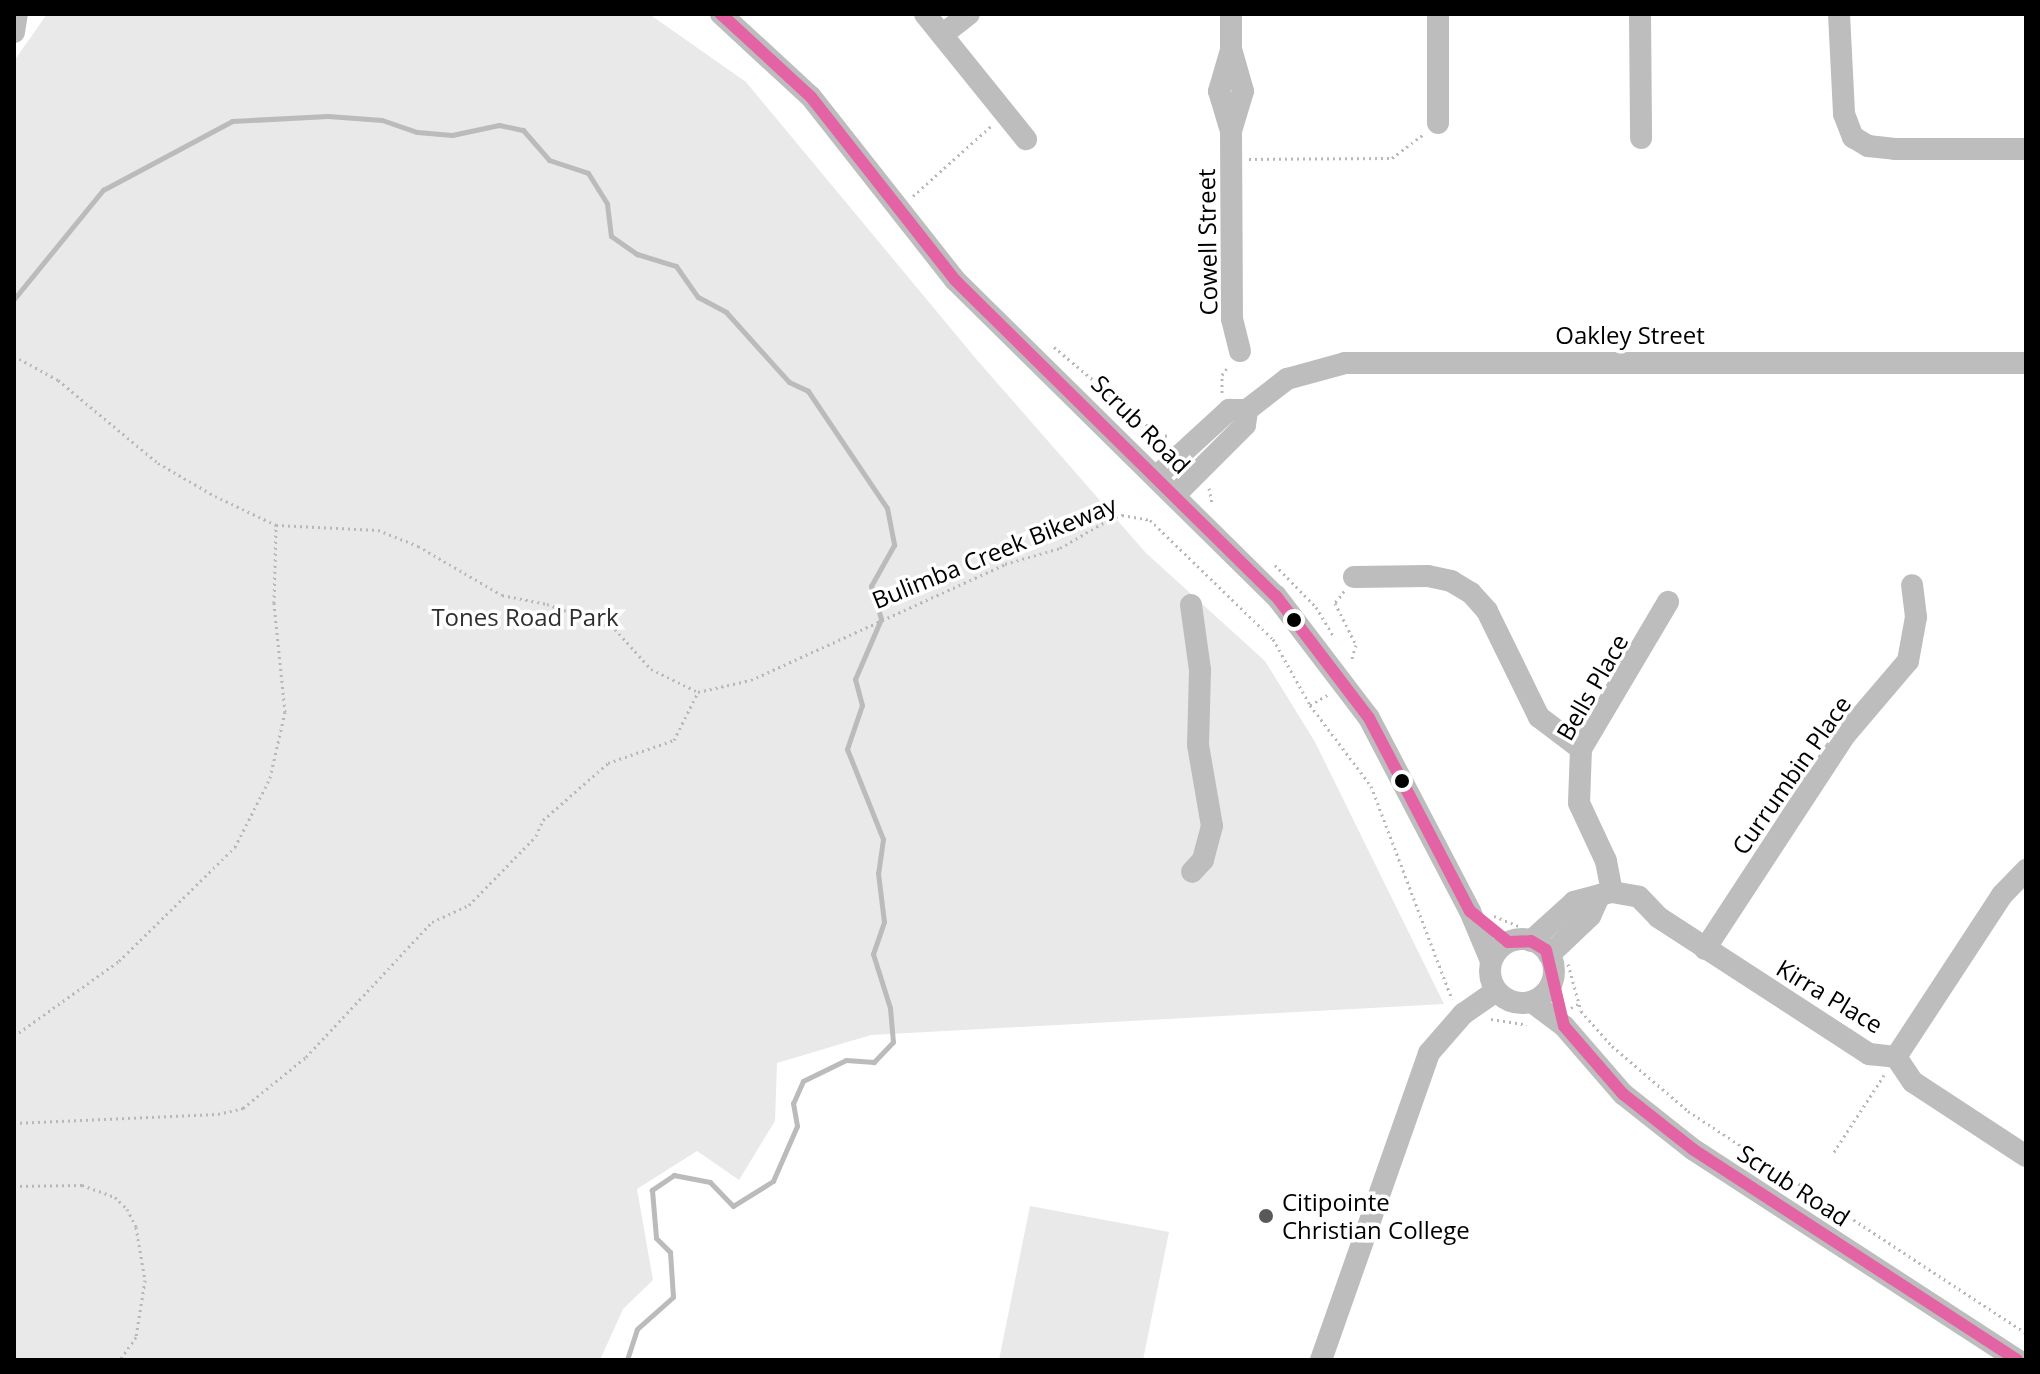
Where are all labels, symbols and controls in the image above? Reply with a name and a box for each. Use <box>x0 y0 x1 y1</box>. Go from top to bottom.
street label: Cowell Street <box>1191 168 1223 316</box>
street label: Oakley Street <box>1555 321 1705 349</box>
street label: Scrub Road <box>1086 369 1196 479</box>
street label: Bulimba Creek Bikeway <box>868 490 1120 614</box>
park label: Tones Road Park <box>431 603 619 631</box>
unlabelled marker <box>1286 612 1302 628</box>
street label: Bells Place <box>1550 629 1634 745</box>
street label: Currumbin Place <box>1726 690 1856 860</box>
unlabelled marker <box>1394 773 1410 789</box>
street label: Kirra Place <box>1772 953 1888 1039</box>
street label: Scrub Road <box>1733 1138 1855 1232</box>
place label: Citipointe Christian College <box>1282 1188 1470 1244</box>
marker: Citipointe Christian College <box>1257 1207 1275 1225</box>

